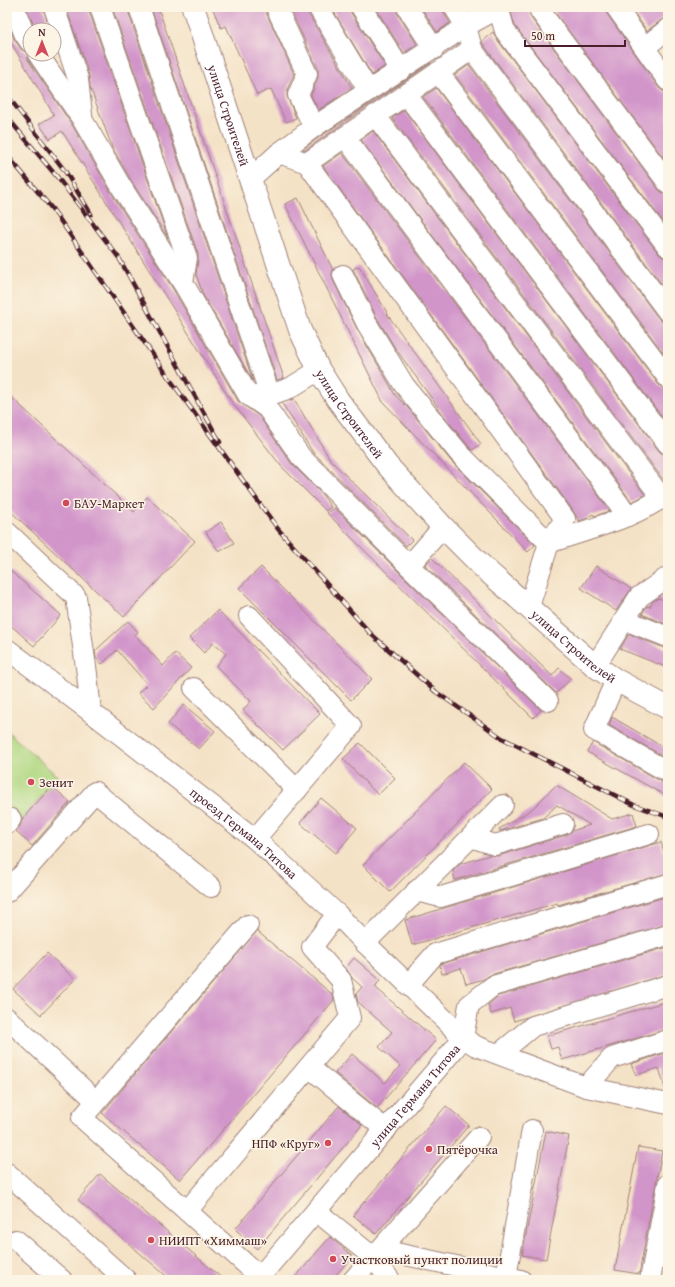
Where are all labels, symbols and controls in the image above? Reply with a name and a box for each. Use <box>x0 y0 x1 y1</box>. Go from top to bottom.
north arrow <box>22 22 62 62</box>
scale bar <box>525 22 625 48</box>
text: N <box>38 24 46 40</box>
text: 50 m <box>531 27 555 44</box>
street label: улица Строителей <box>202 61 254 169</box>
street label: улица Строителей <box>310 365 388 463</box>
place label: БАУ-Маркет <box>74 494 145 513</box>
marker: БАУ-Маркет <box>61 498 71 508</box>
street label: улица Строителей <box>526 604 620 688</box>
place label: Зенит <box>39 773 74 792</box>
marker: Зенит <box>26 777 36 787</box>
street label: проезд Германа Титова <box>186 783 302 884</box>
street label: улица Германа Титова <box>365 1039 465 1152</box>
place label: НПФ «Круг» <box>252 1134 320 1153</box>
marker: НПФ «Круг» <box>323 1138 333 1148</box>
place label: Пятёрочка <box>437 1140 499 1159</box>
marker: Пятёрочка <box>424 1144 434 1154</box>
place label: НИИПТ «Химмаш» <box>159 1231 267 1250</box>
marker: НИИПТ «Химмаш» <box>146 1235 156 1245</box>
place label: Участковый пункт полиции <box>341 1250 503 1269</box>
marker: Участковый пункт полиции <box>328 1254 338 1264</box>

